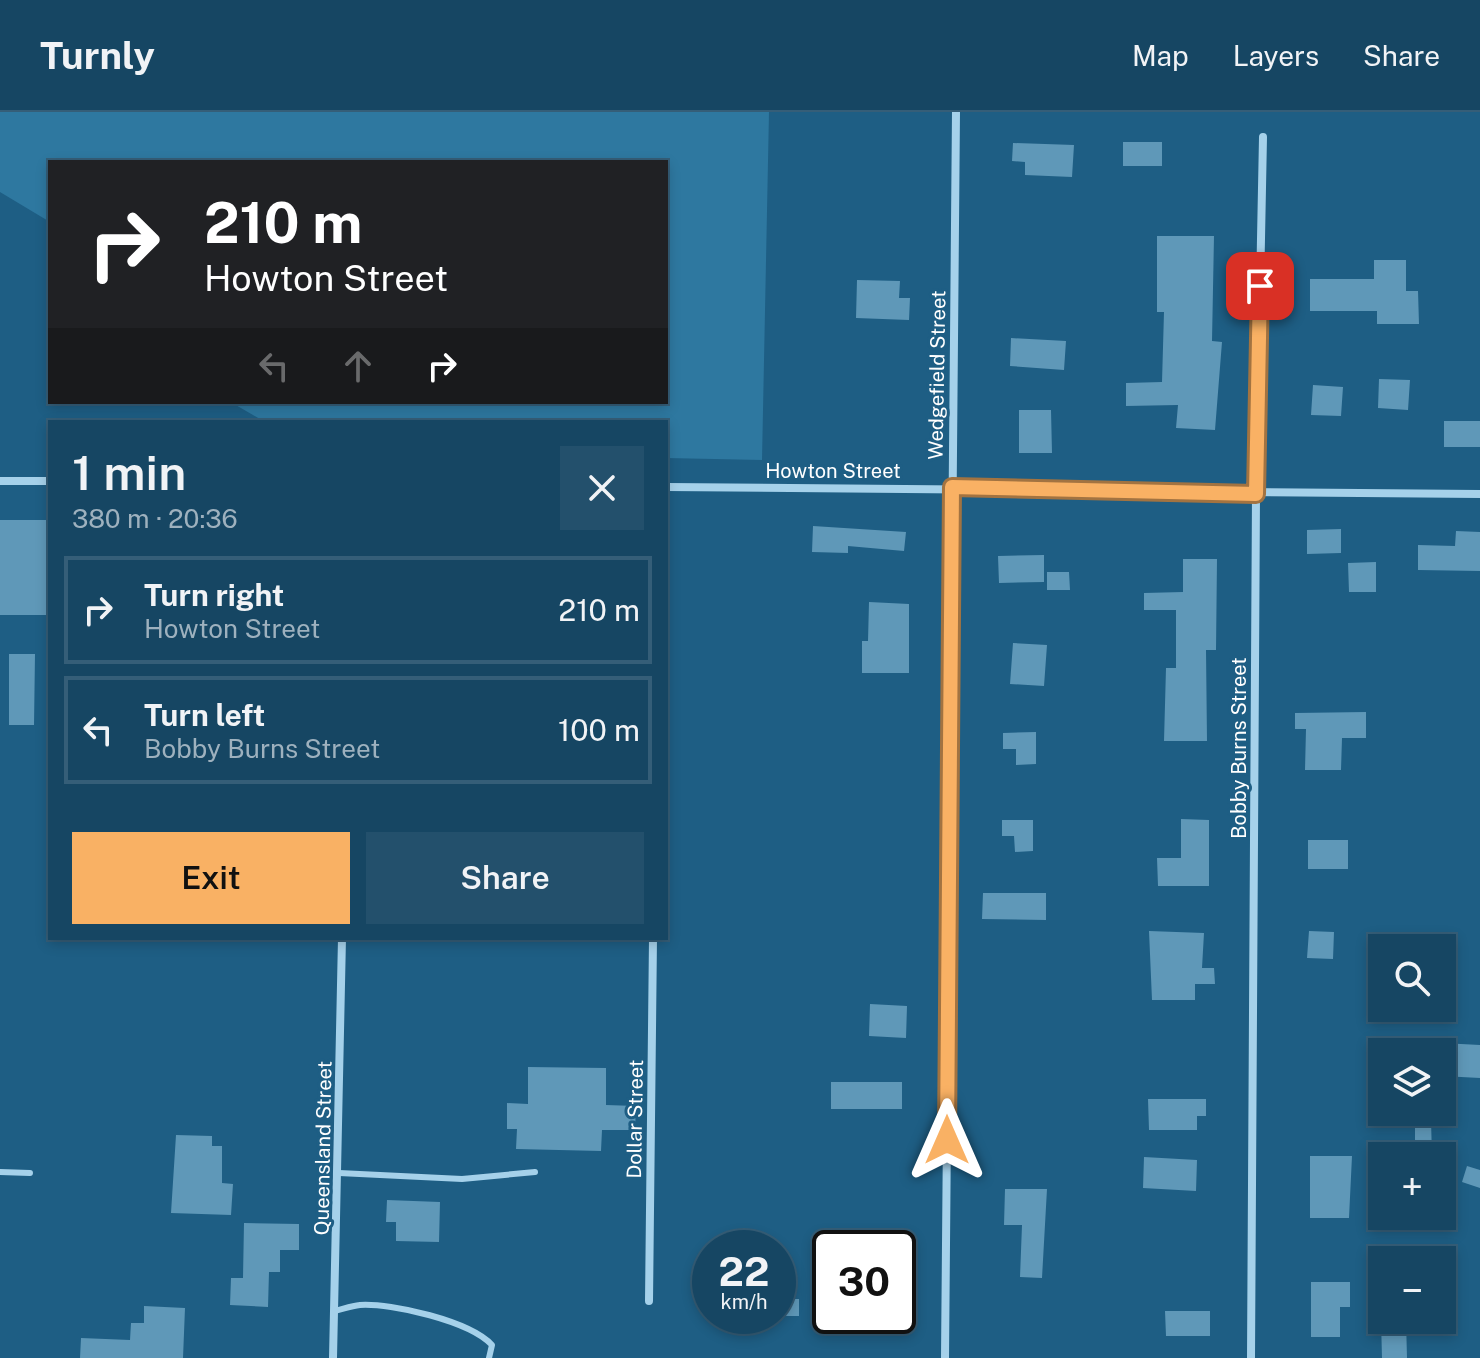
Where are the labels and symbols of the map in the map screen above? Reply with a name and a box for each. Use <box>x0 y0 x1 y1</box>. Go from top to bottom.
pin <box>1226 252 1294 320</box>
street label: Wedgefield Street <box>924 290 950 460</box>
street label: Howton Street <box>765 459 901 483</box>
street label: Bobby Burns Street <box>1227 657 1251 839</box>
street label: Dollar Street <box>622 1059 648 1179</box>
street label: Queensland Street <box>309 1061 337 1235</box>
position arrow <box>905 1098 989 1182</box>
speed limit sign: 30 <box>812 1230 916 1334</box>

